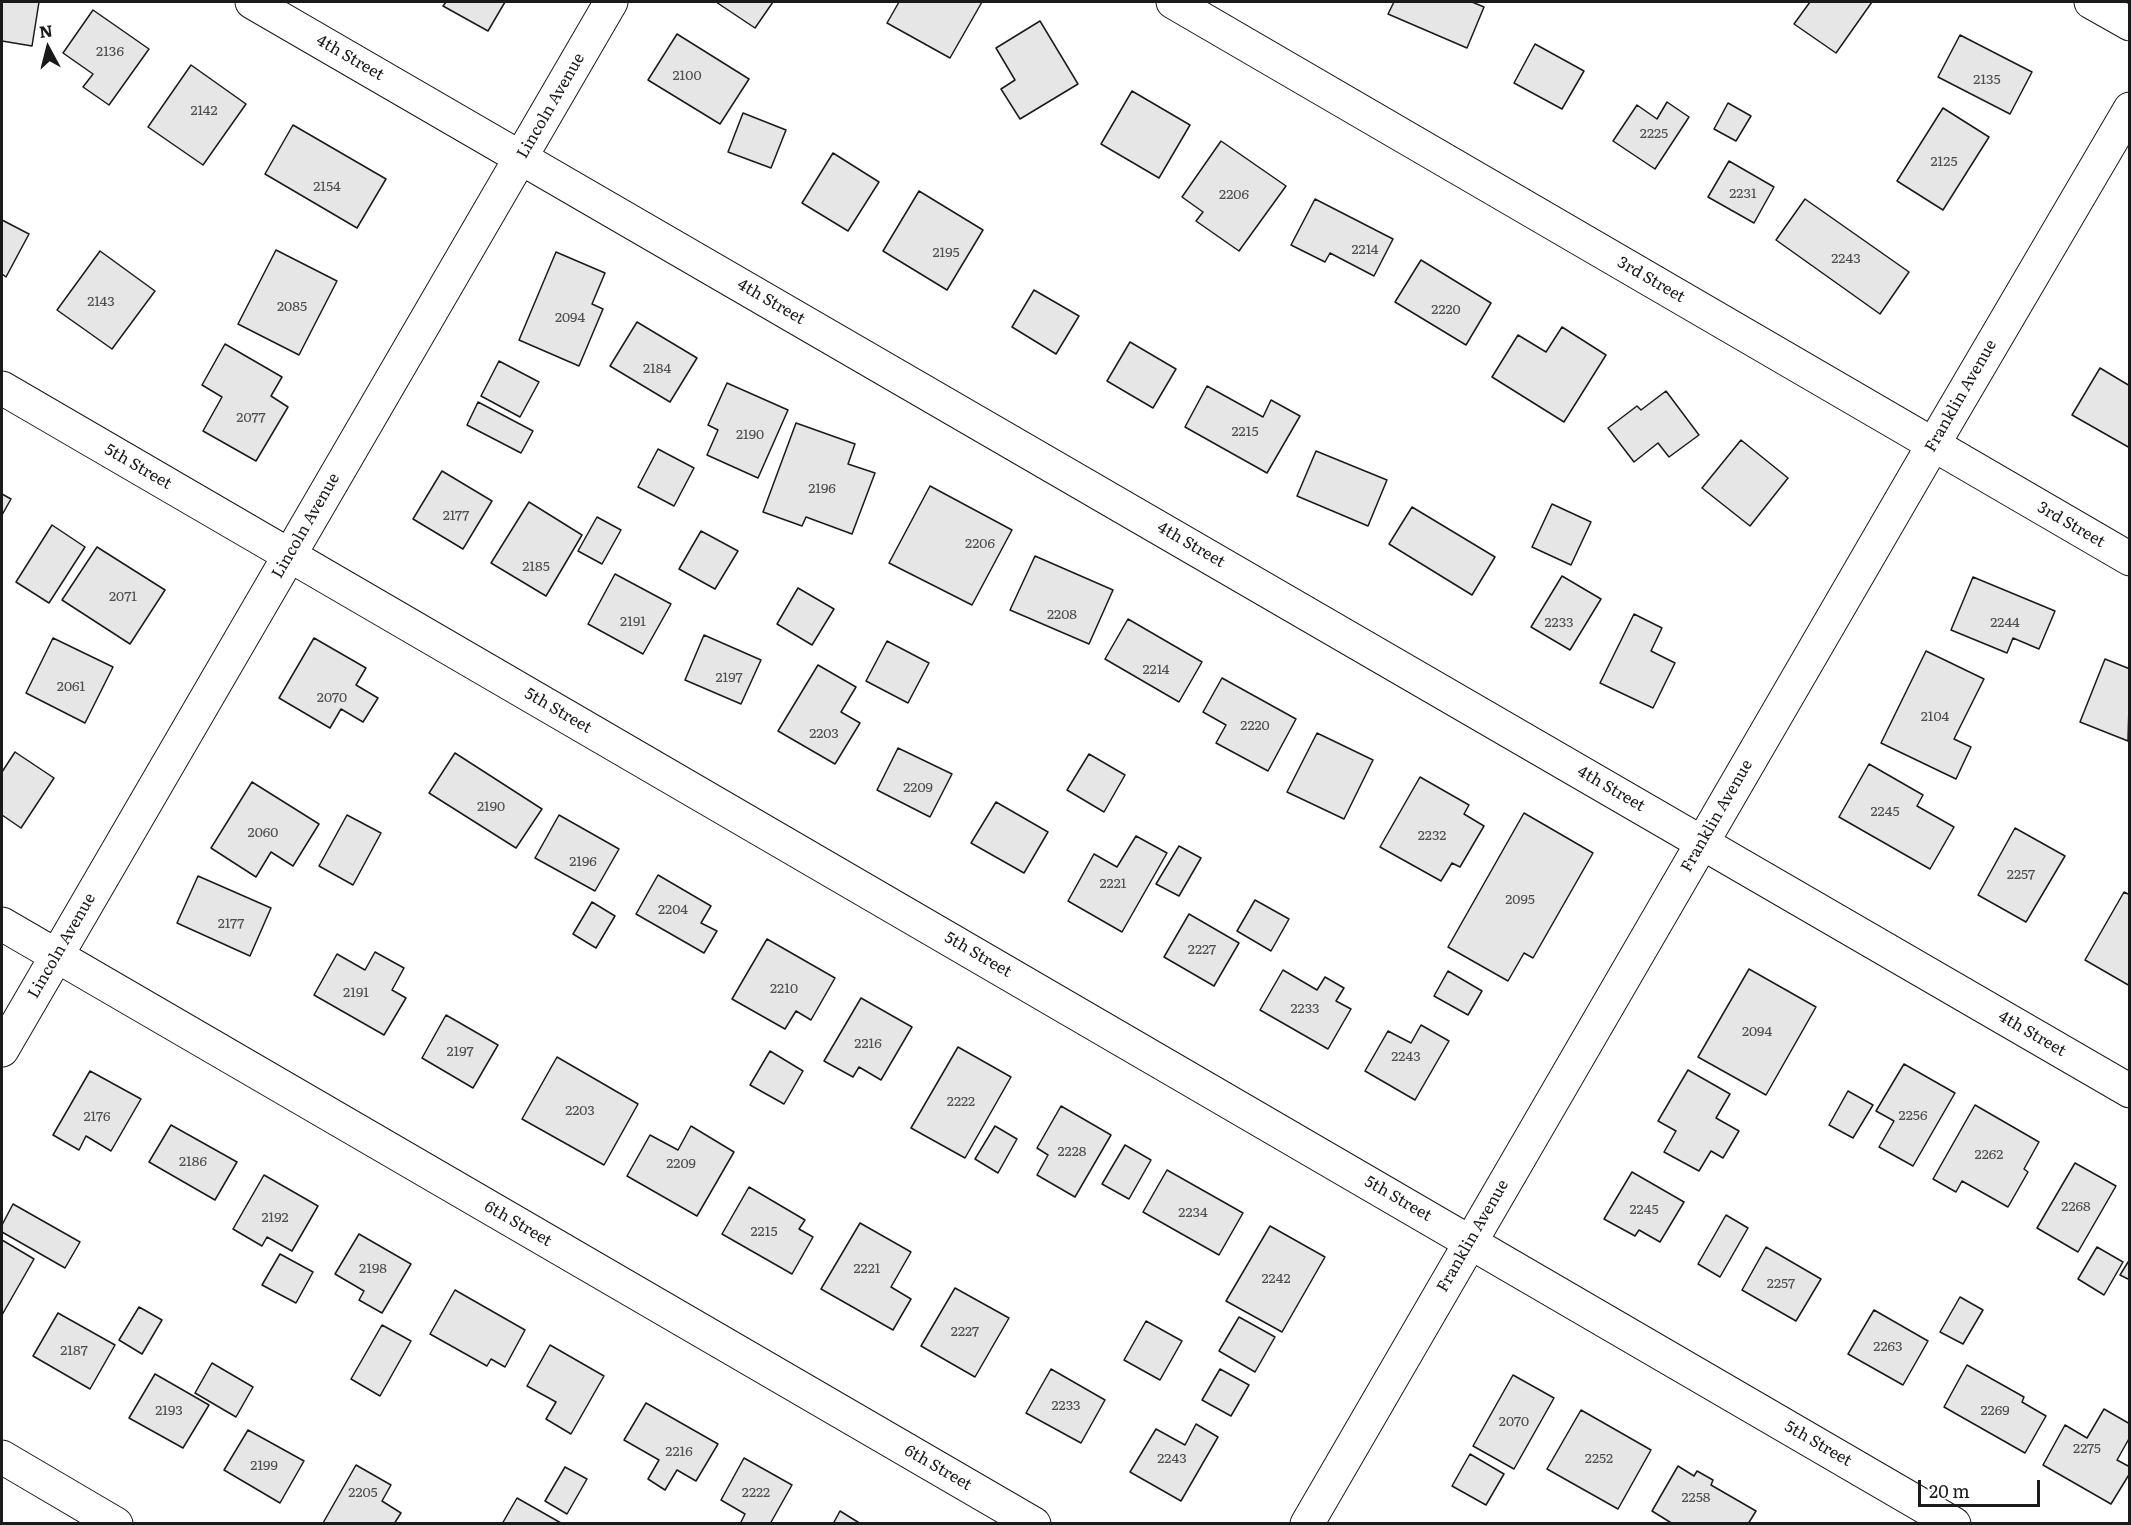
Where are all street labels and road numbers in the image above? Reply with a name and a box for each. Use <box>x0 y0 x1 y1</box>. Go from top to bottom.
street label: 4th Street <box>313 31 387 85</box>
street label: Lincoln Avenue <box>513 50 589 162</box>
street label: 3rd Street <box>1614 253 1688 307</box>
street label: 4th Street <box>734 275 808 329</box>
street label: Franklin Avenue <box>1921 336 2001 456</box>
street label: 5th Street <box>101 440 175 494</box>
street label: Lincoln Avenue <box>268 470 344 582</box>
street label: 3rd Street <box>2034 498 2108 552</box>
street label: 4th Street <box>1154 518 1228 572</box>
street label: 5th Street <box>521 684 595 738</box>
street label: Franklin Avenue <box>1677 756 1757 876</box>
street label: 4th Street <box>1574 762 1648 816</box>
street label: Lincoln Avenue <box>24 890 100 1002</box>
street label: 5th Street <box>941 928 1015 982</box>
street label: 4th Street <box>1995 1007 2069 1061</box>
street label: 5th Street <box>1361 1172 1435 1226</box>
street label: Franklin Avenue <box>1433 1176 1513 1296</box>
street label: 6th Street <box>481 1197 555 1251</box>
street label: 5th Street <box>1781 1417 1855 1471</box>
street label: 6th Street <box>901 1441 975 1495</box>

